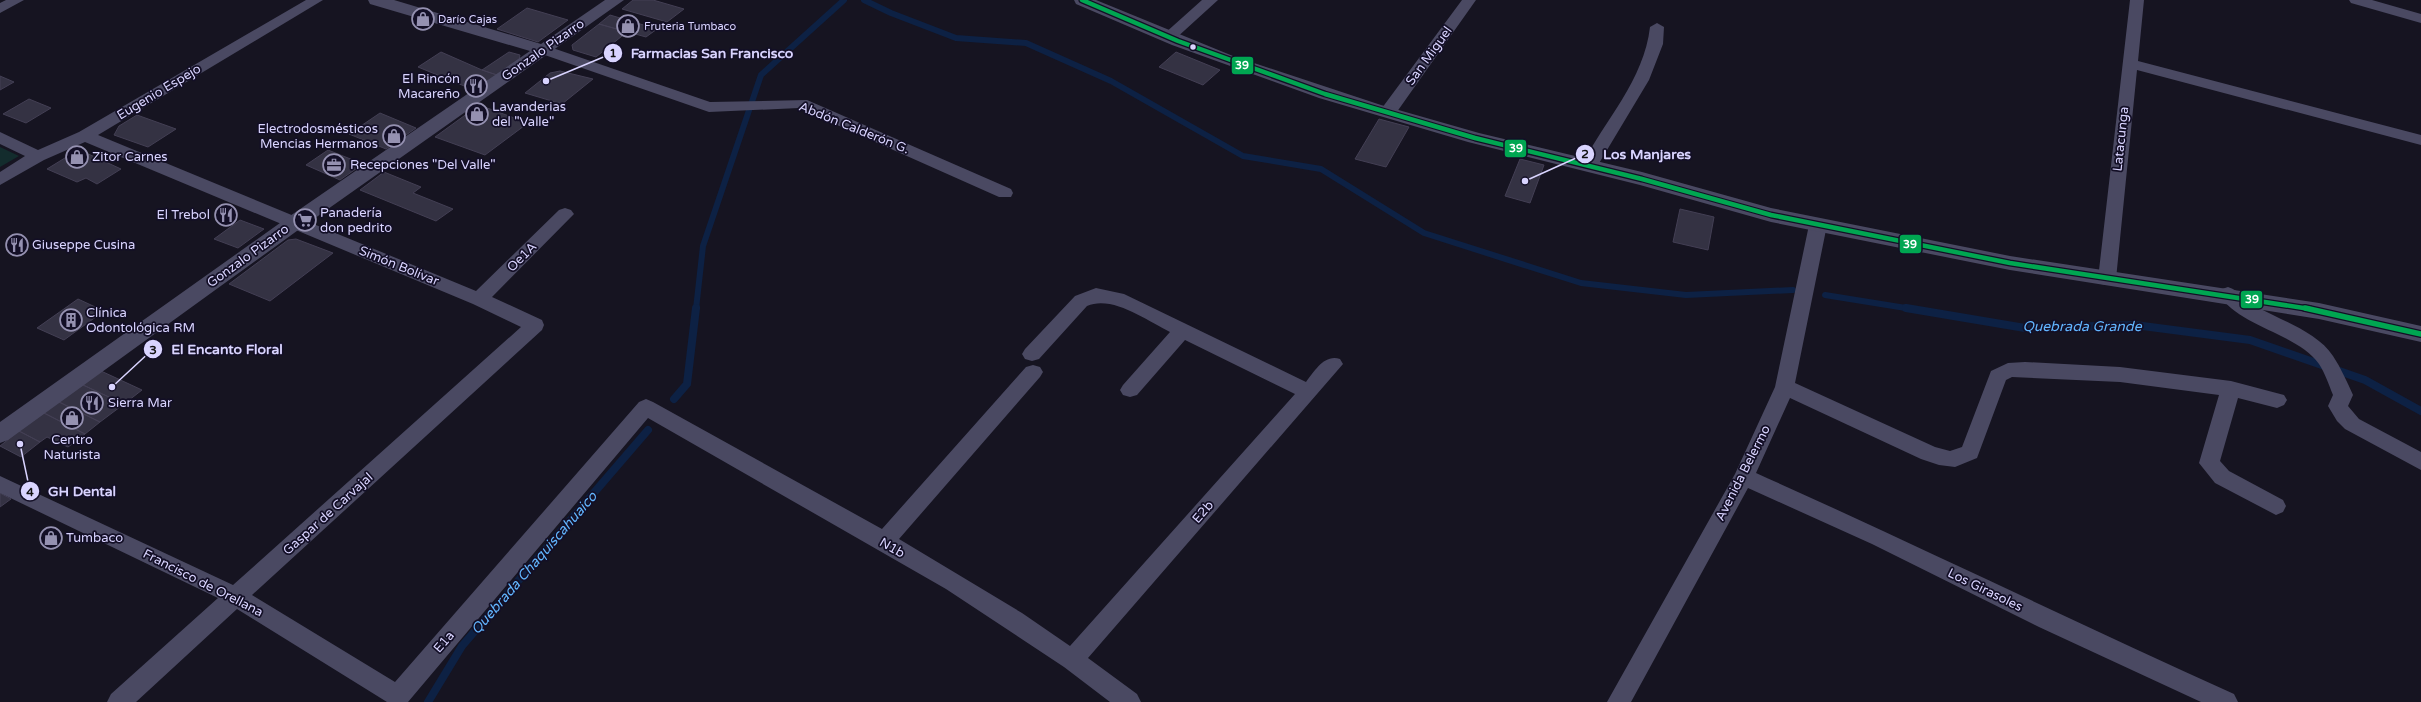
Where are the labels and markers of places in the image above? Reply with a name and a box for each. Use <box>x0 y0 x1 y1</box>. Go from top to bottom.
shop icon: Darío Cajas <box>410 6 436 32</box>
place label: Darío Cajas <box>438 13 497 26</box>
shop icon: Fruteria Tumbaco <box>615 13 641 39</box>
place label: Fruteria Tumbaco <box>644 20 736 33</box>
callout: Farmacias San Francisco <box>603 40 801 66</box>
unlabelled marker <box>1188 42 1198 52</box>
place label: El Rincón Macareño <box>398 71 460 102</box>
restaurant icon: El Rincón Macareño <box>463 73 489 99</box>
place label: Lavanderias del "Valle" <box>492 99 566 130</box>
shop icon: Lavanderias del "Valle" <box>464 101 490 127</box>
place label: Electrodosmésticos Mencias Hermanos <box>257 121 378 152</box>
shop icon: Electrodosmésticos Mencias Hermanos <box>381 123 407 149</box>
callout: Los Manjares <box>1575 141 1699 167</box>
shop icon: Zitor Carnes <box>64 144 90 170</box>
place label: Zitor Carnes <box>92 149 168 165</box>
office icon: Recepciones "Del Valle" <box>321 152 347 178</box>
place label: Recepciones "Del Valle" <box>350 157 496 173</box>
restaurant icon: El Trebol <box>213 202 239 228</box>
place label: Panadería don pedrito <box>320 205 392 236</box>
place label: El Trebol <box>156 207 210 223</box>
supermarket icon: Panadería don pedrito <box>292 207 318 233</box>
restaurant icon: Giuseppe Cusina <box>4 232 30 258</box>
place label: Giuseppe Cusina <box>32 237 135 253</box>
place label: Clínica Odontológica RM <box>86 305 195 336</box>
building icon: Clínica Odontológica RM <box>58 307 84 333</box>
callout: El Encanto Floral <box>143 336 291 362</box>
restaurant icon: Sierra Mar <box>79 390 105 416</box>
place label: Sierra Mar <box>108 395 172 411</box>
shop icon: Centro Naturista <box>59 405 85 431</box>
place label: Centro Naturista <box>43 432 101 463</box>
callout: GH Dental <box>20 478 124 504</box>
shop icon: Tumbaco <box>38 525 64 551</box>
place label: Tumbaco <box>66 530 123 546</box>

